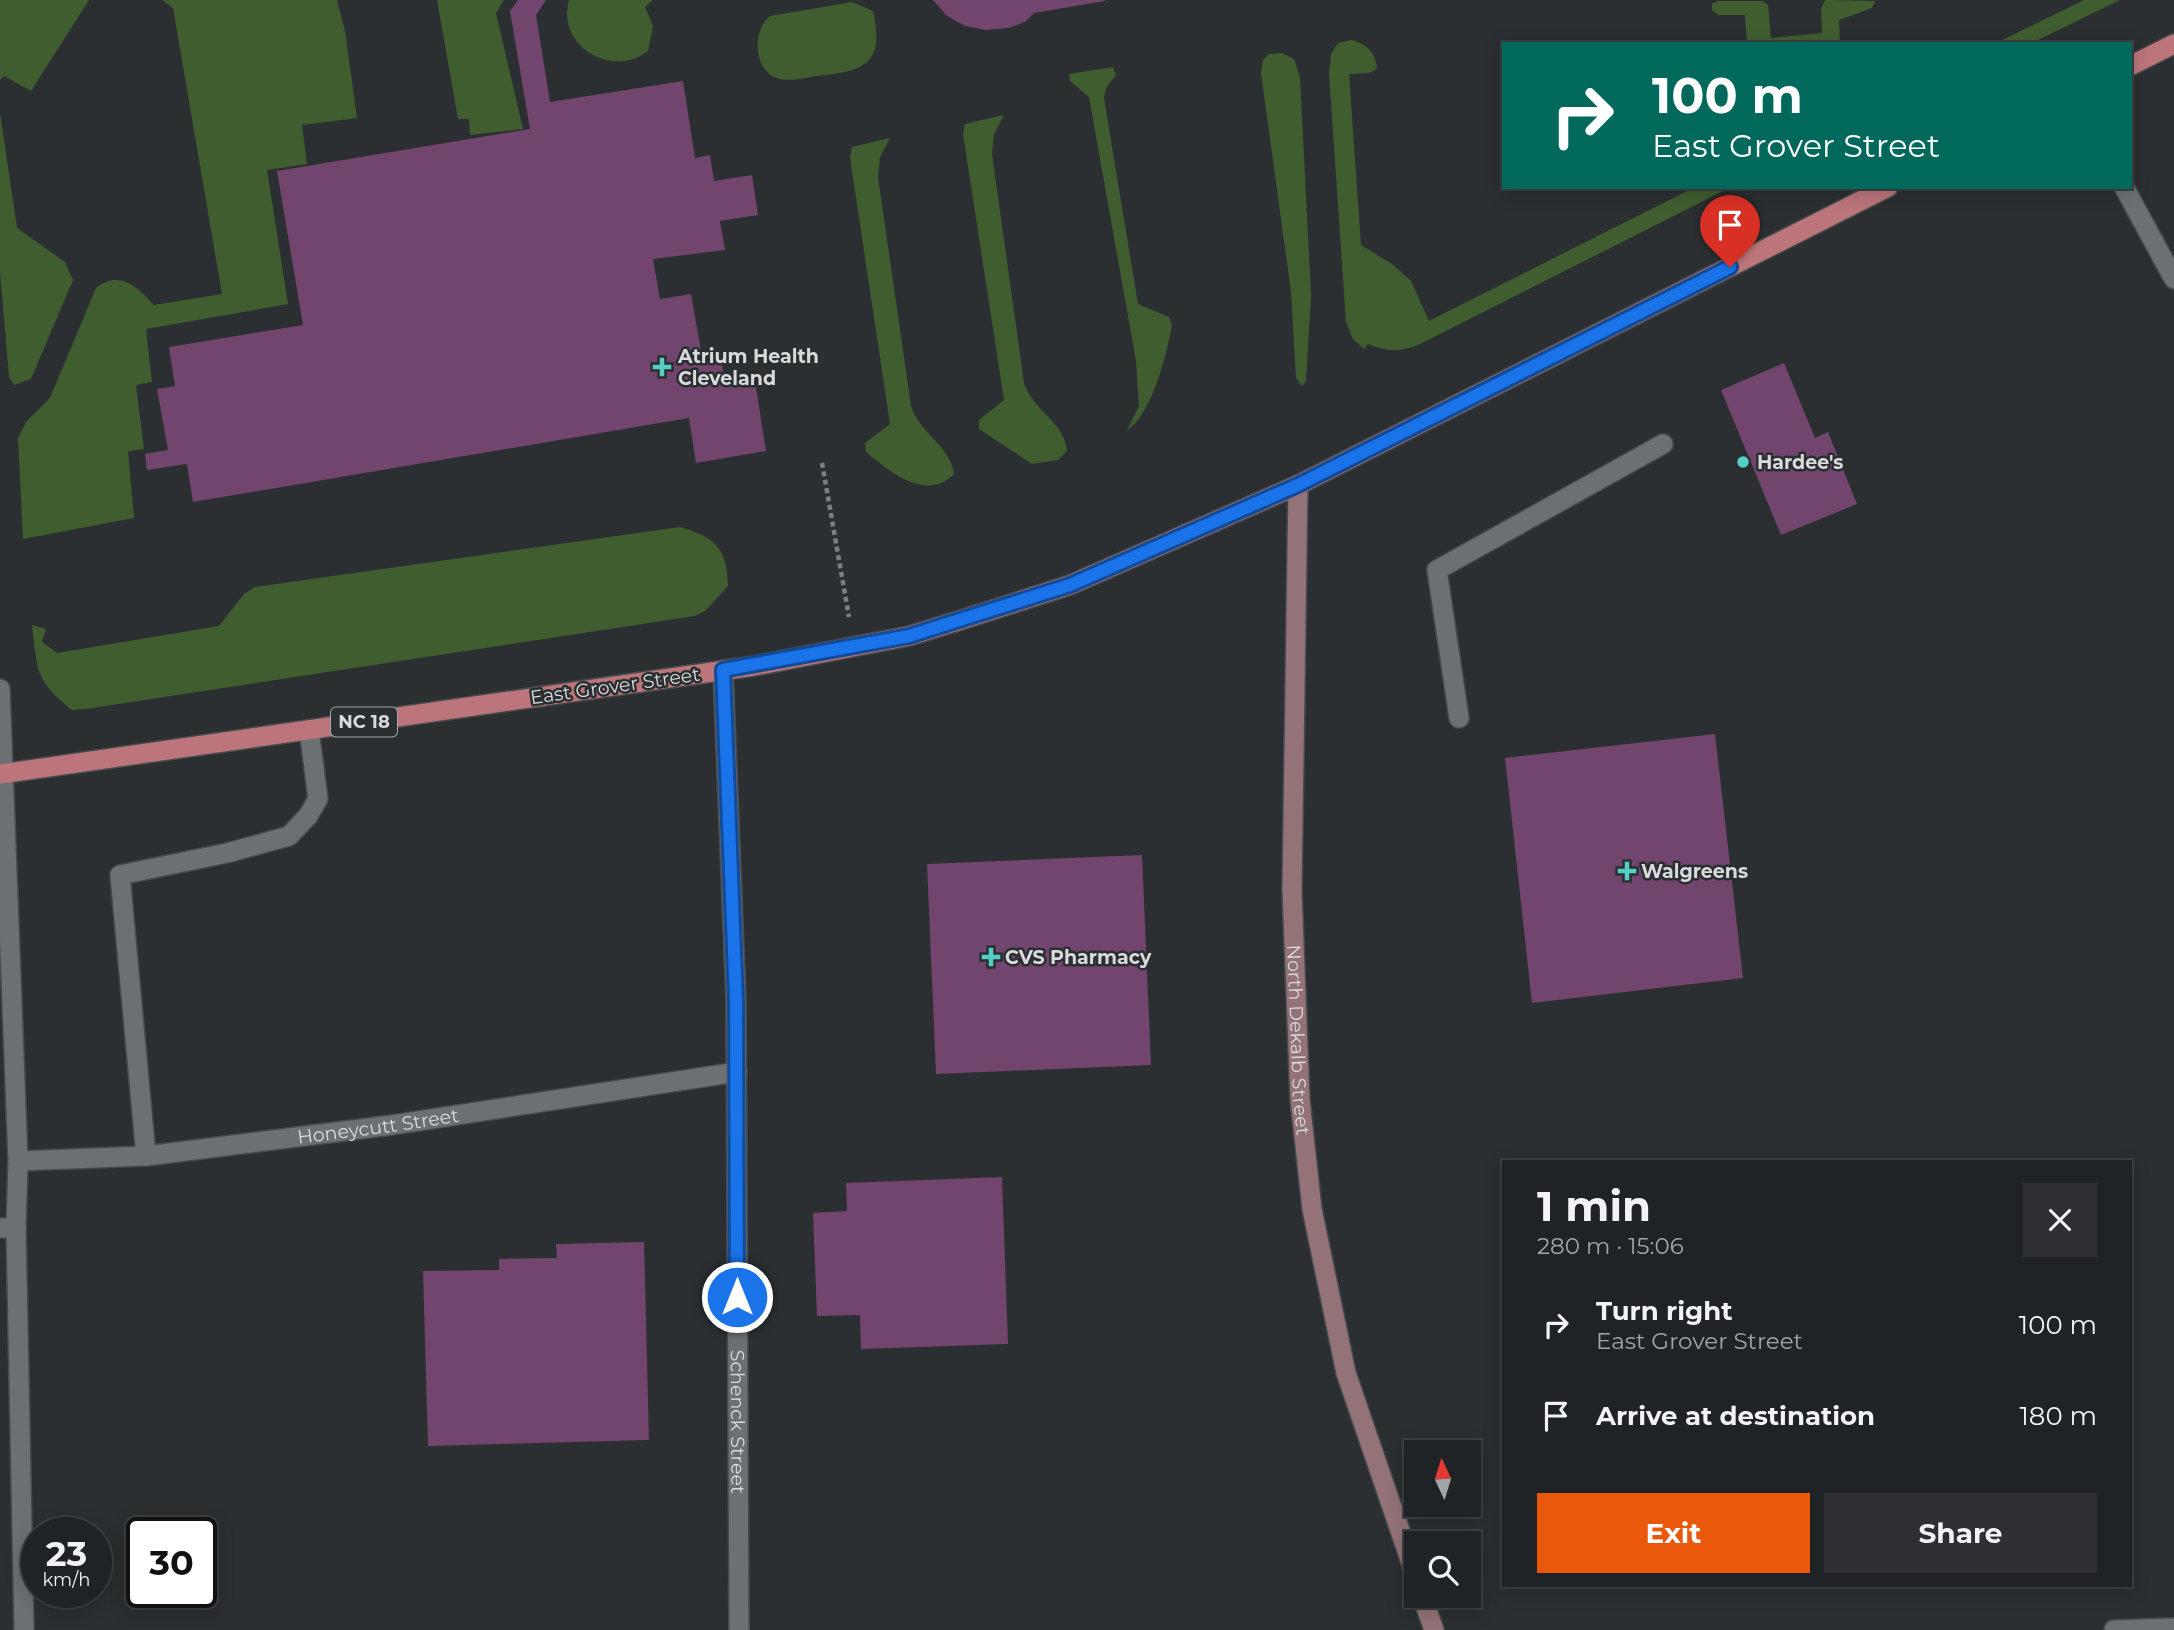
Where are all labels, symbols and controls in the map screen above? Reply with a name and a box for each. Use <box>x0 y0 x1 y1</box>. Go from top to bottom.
text: 100 m <box>1652 66 1803 125</box>
icon: right <box>1537 70 1628 161</box>
text: East Grover Street <box>1652 126 1940 165</box>
pin <box>1700 195 1760 267</box>
icon: arrive <box>1711 206 1749 244</box>
place label: Atrium Health Cleveland <box>677 345 819 390</box>
marker: Atrium Health Cleveland <box>652 357 672 377</box>
place label: Hardee's <box>1757 451 1843 474</box>
marker: Hardee's <box>1735 454 1751 470</box>
street label: East Grover Street <box>529 663 702 709</box>
road number: NC 18 <box>331 708 397 736</box>
place label: Walgreens <box>1641 860 1748 883</box>
marker: Walgreens <box>1619 863 1635 879</box>
street label: North Dekalb Street <box>1283 944 1315 1137</box>
place label: CVS Pharmacy <box>1005 946 1152 969</box>
marker: CVS Pharmacy <box>983 949 999 965</box>
street label: Honeycutt Street <box>296 1103 461 1148</box>
text: 1 min <box>1537 1180 1651 1232</box>
button: close <box>2023 1183 2097 1257</box>
text: 280 m · 15:06 <box>1537 1232 1684 1260</box>
position arrow <box>700 1260 774 1334</box>
text: Turn right <box>1596 1295 1732 1327</box>
icon: right <box>1537 1306 1575 1344</box>
text: 100 m <box>2019 1309 2097 1341</box>
text: East Grover Street <box>1596 1327 1803 1355</box>
street label: Schenck Street <box>726 1350 750 1494</box>
icon: arrive <box>1537 1397 1575 1435</box>
text: Arrive at destination <box>1596 1400 1875 1432</box>
text: 180 m <box>2019 1400 2097 1432</box>
north arrow <box>1404 1440 1480 1517</box>
map controls <box>1404 1440 1481 1608</box>
button: Exit <box>1537 1493 1810 1573</box>
button: Share <box>1824 1493 2097 1573</box>
speed limit sign: 30 <box>126 1517 217 1608</box>
button: search <box>1404 1531 1481 1608</box>
text: 23 <box>46 1532 87 1575</box>
text: km/h <box>42 1569 91 1591</box>

